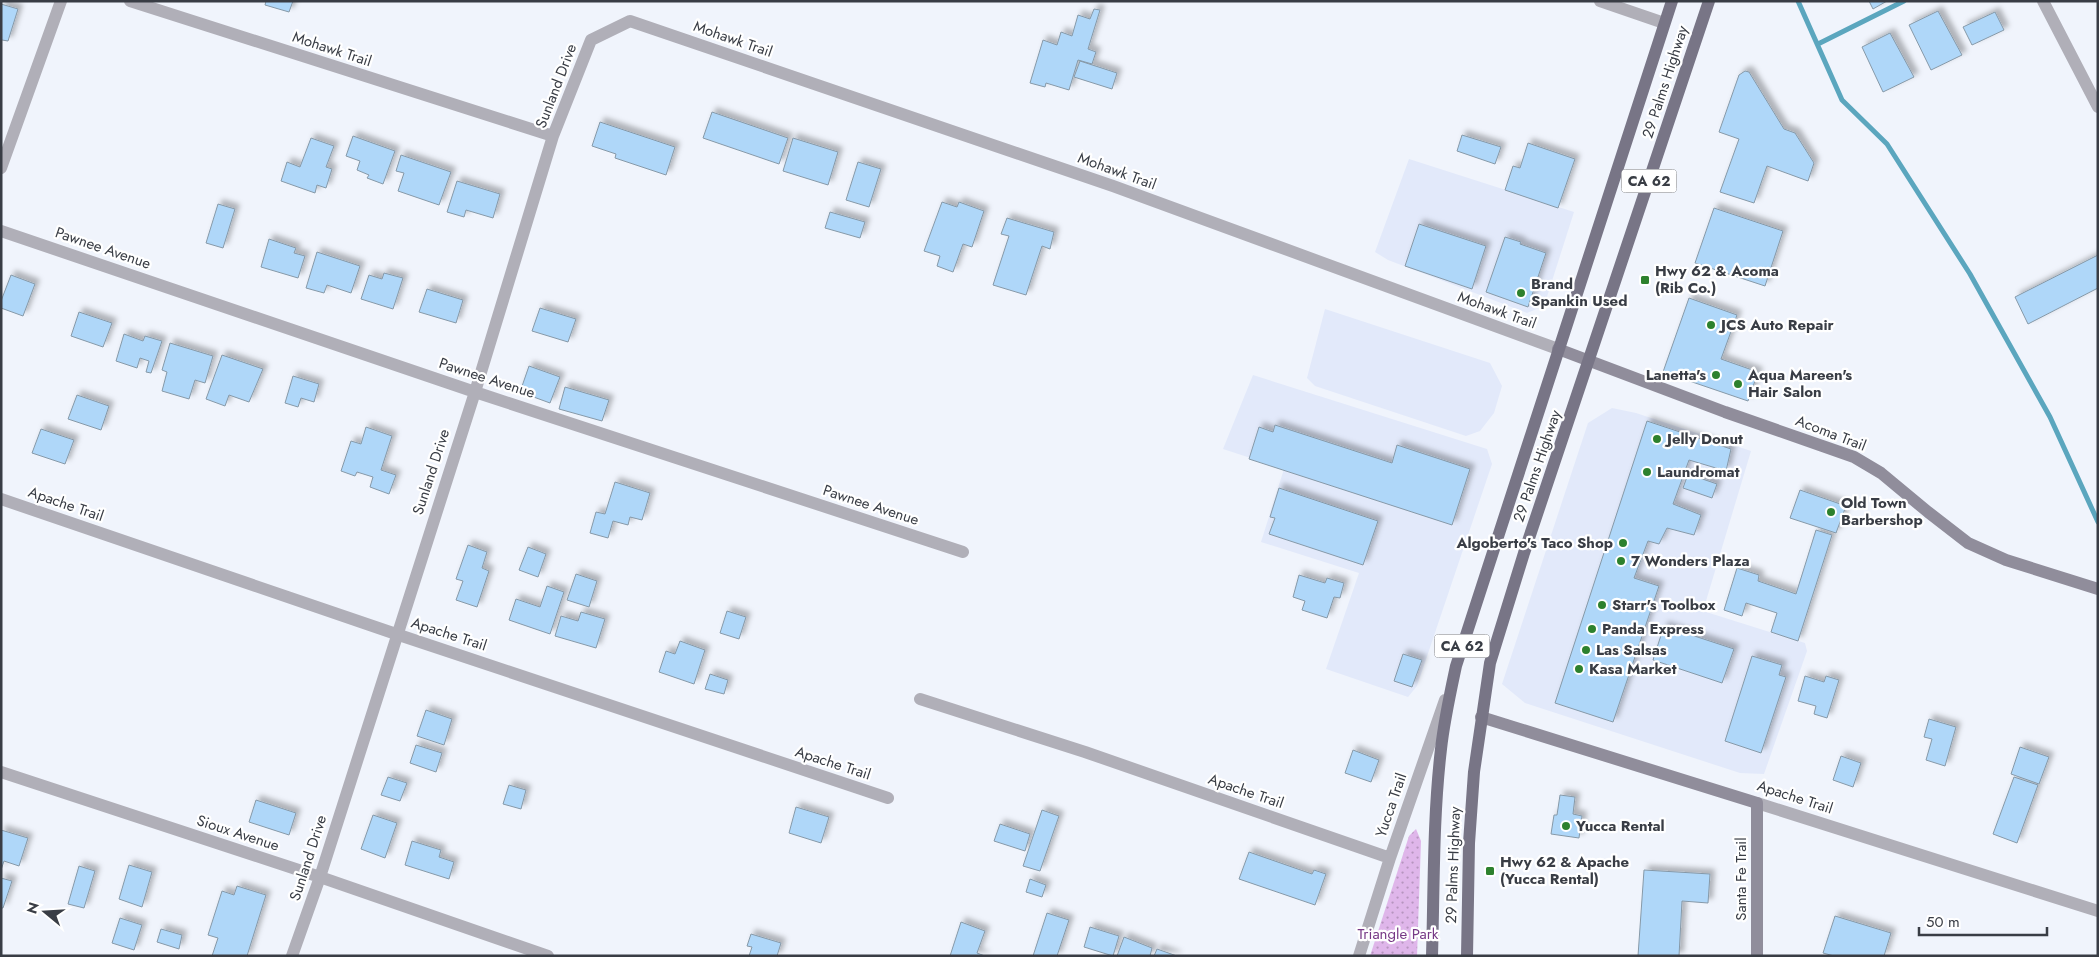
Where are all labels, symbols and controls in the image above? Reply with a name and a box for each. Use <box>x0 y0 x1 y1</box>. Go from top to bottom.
street label: Mohawk Trail <box>691 15 775 63</box>
street label: 29 Palms Highway <box>1636 22 1694 141</box>
street label: Mohawk Trail <box>290 26 374 72</box>
street label: Sunland Drive <box>530 40 582 131</box>
street label: Mohawk Trail <box>1075 147 1159 195</box>
road number: CA 62 <box>1622 170 1676 192</box>
street label: Pawnee Avenue <box>52 221 154 275</box>
place label: Hwy 62 & Acoma (Rib Co.) <box>1655 260 1779 299</box>
place label: Brand Spankin Used <box>1531 273 1627 312</box>
marker: Hwy 62 & Acoma (Rib Co.) <box>1639 274 1651 286</box>
street label: Mohawk Trail <box>1455 286 1539 334</box>
marker: Brand Spankin Used <box>1515 287 1527 299</box>
place label: JCS Auto Repair <box>1718 314 1835 336</box>
marker: JCS Auto Repair <box>1705 319 1717 331</box>
street label: Pawnee Avenue <box>436 352 538 404</box>
place label: Lanetta's <box>1646 364 1706 386</box>
place label: Aqua Mareen's Hair Salon <box>1747 364 1852 403</box>
marker: Lanetta's <box>1710 369 1722 381</box>
marker: Aqua Mareen's Hair Salon <box>1732 378 1744 390</box>
street label: 29 Palms Highway <box>1508 407 1567 525</box>
street label: Acoma Trail <box>1792 409 1870 457</box>
street label: Sunland Drive <box>407 426 455 518</box>
place label: Jelly Donut <box>1664 428 1743 450</box>
marker: Jelly Donut <box>1651 433 1663 445</box>
place label: Laundromat <box>1657 461 1740 483</box>
marker: Laundromat <box>1641 466 1653 478</box>
street label: Pawnee Avenue <box>820 479 922 531</box>
street label: Apache Trail <box>25 481 107 527</box>
place label: Old Town Barbershop <box>1841 492 1923 531</box>
marker: Old Town Barbershop <box>1825 506 1837 518</box>
place label: Algoberto's Taco Shop <box>1456 532 1613 554</box>
marker: Algoberto's Taco Shop <box>1617 537 1629 549</box>
place label: 7 Wonders Plaza <box>1631 550 1750 572</box>
marker: 7 Wonders Plaza <box>1615 555 1627 567</box>
place label: Starr's Toolbox <box>1612 594 1716 616</box>
marker: Starr's Toolbox <box>1596 599 1608 611</box>
street label: Apache Trail <box>408 611 490 657</box>
place label: Panda Express <box>1602 618 1704 640</box>
marker: Panda Express <box>1586 623 1598 635</box>
road number: CA 62 <box>1434 634 1490 658</box>
place label: Las Salsas <box>1596 639 1667 661</box>
marker: Las Salsas <box>1580 644 1592 656</box>
place label: Kasa Market <box>1589 658 1677 680</box>
marker: Kasa Market <box>1573 663 1585 675</box>
street label: Apache Trail <box>792 740 874 786</box>
street label: Apache Trail <box>1205 768 1287 814</box>
street label: Yucca Trail <box>1370 770 1412 840</box>
street label: Apache Trail <box>1754 774 1836 820</box>
street label: 29 Palms Highway <box>1440 806 1466 924</box>
street label: Sioux Avenue <box>194 809 282 857</box>
street label: Sunland Drive <box>284 812 332 904</box>
place label: Yucca Rental <box>1575 815 1665 837</box>
marker: Yucca Rental <box>1560 820 1572 832</box>
street label: Santa Fe Trail <box>1730 837 1752 921</box>
place label: Hwy 62 & Apache (Yucca Rental) <box>1500 851 1629 890</box>
marker: Hwy 62 & Apache (Yucca Rental) <box>1484 865 1496 877</box>
north arrow <box>20 887 70 937</box>
text: N <box>21 900 44 916</box>
scale bar <box>1919 904 2046 936</box>
text: 50 m <box>1926 911 1960 933</box>
park label: Triangle Park <box>1358 923 1439 945</box>

